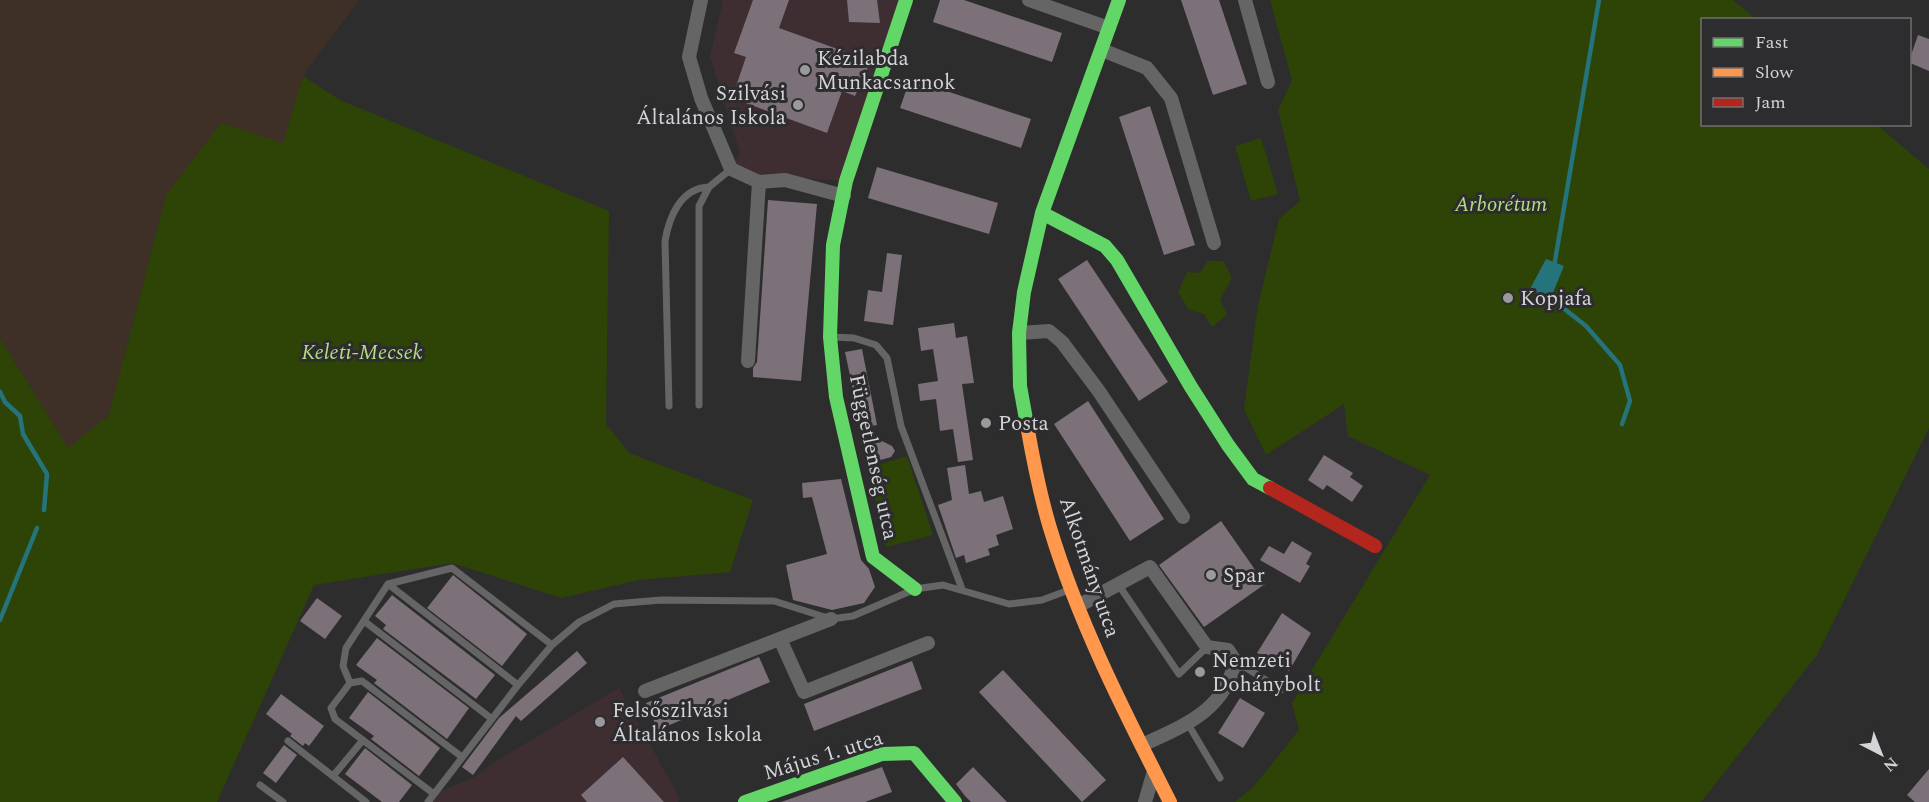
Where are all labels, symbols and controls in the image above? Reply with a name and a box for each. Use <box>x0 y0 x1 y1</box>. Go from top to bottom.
legend <box>1701 18 1911 126</box>
text: Fast <box>1755 29 1788 56</box>
place label: Kézilabda Munkacsarnok <box>817 43 956 99</box>
text: Slow <box>1755 59 1794 86</box>
marker: Kézilabda Munkacsarnok <box>798 63 812 77</box>
place label: Szilvási Általános Iskola <box>636 78 787 134</box>
text: Jam <box>1755 89 1786 116</box>
marker: Szilvási Általános Iskola <box>791 98 805 112</box>
park label: Arborétum <box>1454 189 1547 221</box>
place label: Kopjafa <box>1520 283 1593 315</box>
marker: Kopjafa <box>1501 291 1515 305</box>
park label: Keleti-Mecsek <box>301 337 423 369</box>
street label: Függetlenség utca <box>840 372 906 544</box>
place label: Posta <box>998 408 1050 440</box>
marker: Posta <box>979 416 993 430</box>
street label: Alkotmány utca <box>1050 493 1128 643</box>
place label: Spar <box>1223 560 1265 592</box>
marker: Spar <box>1204 568 1218 582</box>
place label: Nemzeti Dohánybolt <box>1212 645 1321 701</box>
marker: Nemzeti Dohánybolt <box>1193 665 1207 679</box>
place label: Felsőszilvási Általános Iskola <box>612 695 763 751</box>
marker: Felsőszilvási Általános Iskola <box>593 715 607 729</box>
street label: Május 1. utca <box>759 722 888 789</box>
north arrow <box>1851 724 1911 784</box>
text: N <box>1877 751 1903 778</box>

